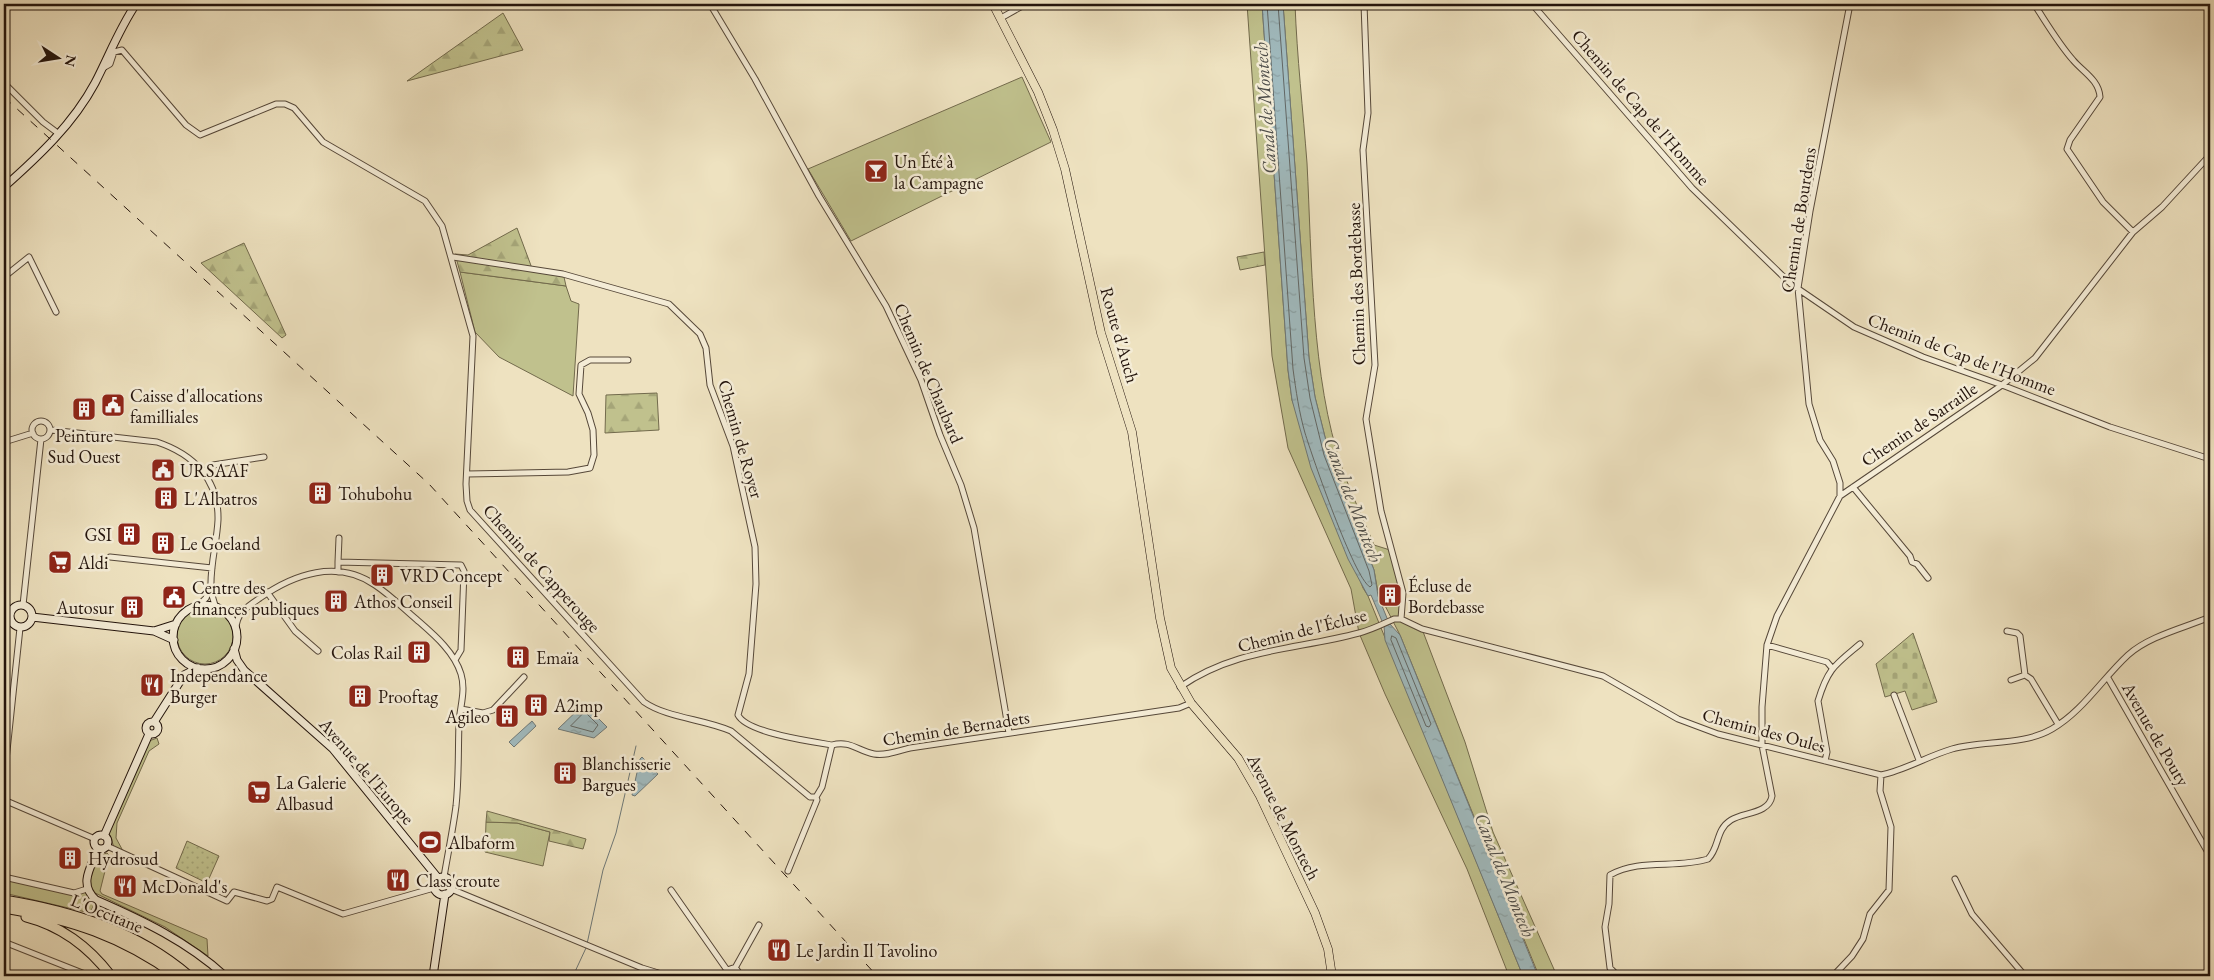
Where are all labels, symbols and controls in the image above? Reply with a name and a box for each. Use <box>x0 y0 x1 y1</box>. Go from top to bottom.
street label: Chemin de Cap de l'Homme <box>1567 24 1715 190</box>
north arrow <box>32 32 82 82</box>
water label: Canal de Montech <box>1248 41 1282 175</box>
text: N <box>61 53 81 69</box>
street label: Chemin de Bourdens <box>1775 146 1821 294</box>
place label: Un Été à la Campagne <box>894 150 984 194</box>
bar icon: Un Été à la Campagne <box>863 158 889 184</box>
street label: Chemin des Bordebasse <box>1342 202 1370 366</box>
street label: Route d'Auch <box>1095 284 1145 386</box>
street label: Chemin de Chaubard <box>889 299 969 447</box>
street label: Chemin de Cap de l'Homme <box>1865 308 2059 400</box>
street label: Chemin de Royer <box>713 377 769 501</box>
street label: Chemin de Sarraille <box>1857 377 1981 471</box>
place label: Caisse d'allocations familliales <box>130 384 263 428</box>
public building icon: Caisse d'allocations familliales <box>100 392 126 418</box>
building icon: Peinture Sud Ouest <box>71 396 97 422</box>
place label: Peinture Sud Ouest <box>48 424 120 468</box>
water label: Canal de Montech <box>1318 434 1388 566</box>
public building icon: URSAAF <box>150 457 176 483</box>
place label: URSAAF <box>180 459 249 482</box>
building icon: Tohubohu <box>307 480 333 506</box>
place label: Tohubohu <box>338 482 413 505</box>
building icon: L'Albatros <box>153 485 179 511</box>
place label: L'Albatros <box>184 487 258 510</box>
street label: Chemin de Capperouge <box>478 499 606 637</box>
building icon: GSI <box>116 521 142 547</box>
place label: GSI <box>84 523 112 546</box>
building icon: Le Goeland <box>150 530 176 556</box>
place label: Le Goeland <box>180 532 261 555</box>
supermarket icon: Aldi <box>47 549 73 575</box>
place label: Aldi <box>77 551 109 574</box>
building icon: VRD Concept <box>369 562 395 588</box>
place label: VRD Concept <box>400 564 503 587</box>
place label: Écluse de Bordebasse <box>1408 574 1484 618</box>
place label: Centre des finances publiques <box>192 576 319 620</box>
building icon: Écluse de Bordebasse <box>1377 582 1403 608</box>
public building icon: Centre des finances publiques <box>161 584 187 610</box>
building icon: Athos Conseil <box>323 588 349 614</box>
place label: Athos Conseil <box>353 590 452 613</box>
building icon: Autosur <box>119 594 145 620</box>
place label: Autosur <box>55 596 114 619</box>
street label: Chemin de l'Écluse <box>1235 603 1369 657</box>
building icon: Colas Rail <box>406 639 432 665</box>
place label: Colas Rail <box>331 641 402 664</box>
building icon: Emaïa <box>505 644 531 670</box>
place label: Emaïa <box>536 646 580 669</box>
place label: Independance Burger <box>170 664 267 708</box>
restaurant icon: Independance Burger <box>139 672 165 698</box>
street label: Avenue de Pouty <box>2117 677 2195 790</box>
building icon: Prooftag <box>347 683 373 709</box>
place label: Prooftag <box>378 685 438 708</box>
building icon: A2imp <box>523 692 549 718</box>
place label: A2imp <box>553 694 603 717</box>
building icon: Agileo <box>494 703 520 729</box>
street label: Chemin des Oules <box>1700 703 1828 758</box>
place label: Agileo <box>444 705 490 728</box>
street label: Chemin de Bernadets <box>881 705 1031 751</box>
street label: Avenue de l'Europe <box>314 712 420 829</box>
street label: Avenue de Montech <box>1242 749 1326 884</box>
place label: Blanchisserie Bargues <box>582 752 671 796</box>
building icon: Blanchisserie Bargues <box>552 760 578 786</box>
place label: La Galerie Albasud <box>275 771 346 815</box>
supermarket icon: La Galerie Albasud <box>246 779 272 805</box>
water label: Canal de Montech <box>1469 809 1541 941</box>
sports icon: Albaform <box>417 829 443 855</box>
place label: Albaform <box>447 831 515 854</box>
building icon: Hydrosud <box>57 845 83 871</box>
place label: Hydrosud <box>88 847 159 870</box>
restaurant icon: Class'croute <box>385 867 411 893</box>
place label: Class'croute <box>416 869 500 892</box>
restaurant icon: McDonald's <box>112 873 138 899</box>
place label: McDonald's <box>142 875 227 898</box>
street label: L'Occitane <box>68 888 146 938</box>
restaurant icon: Le Jardin Il Tavolino <box>766 937 792 963</box>
place label: Le Jardin Il Tavolino <box>796 939 937 962</box>

